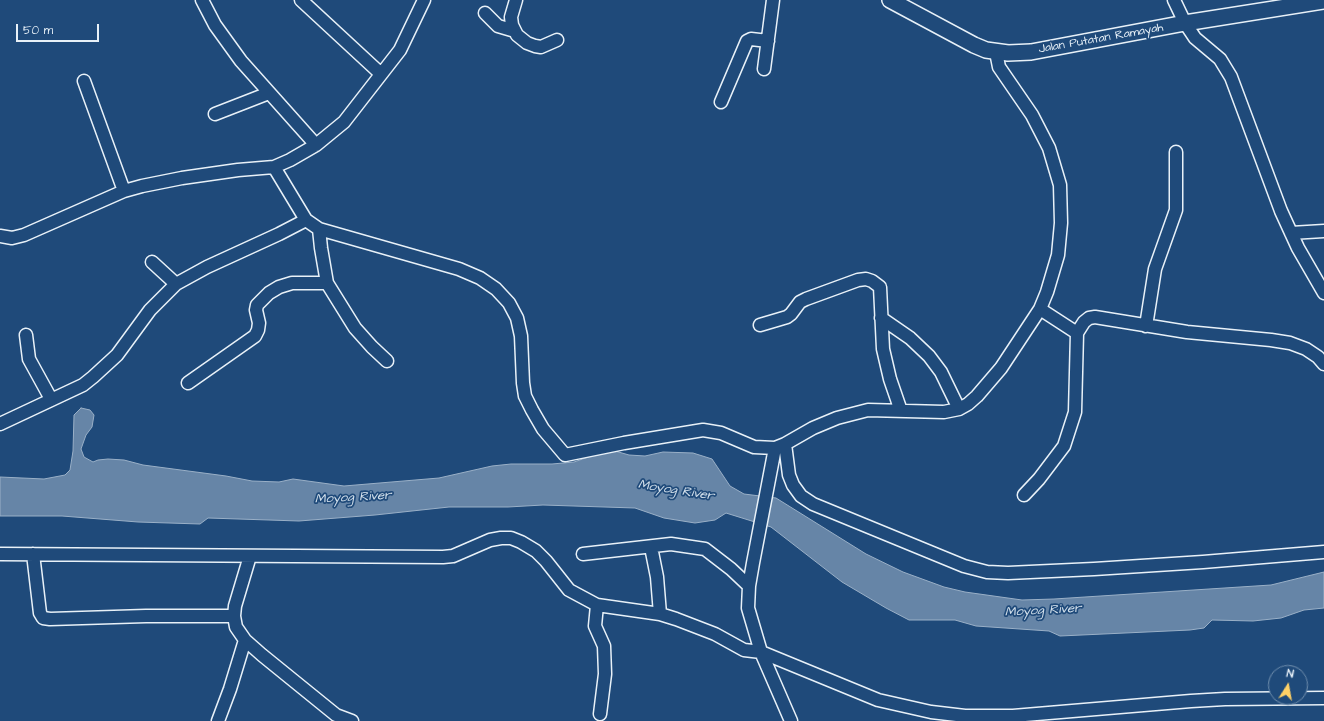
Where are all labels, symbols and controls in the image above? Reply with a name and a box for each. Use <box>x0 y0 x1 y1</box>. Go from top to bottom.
scale bar <box>18 16 101 42</box>
street label: Jalan Putatan Ramayah <box>1037 21 1165 57</box>
text: 50 m <box>23 22 53 39</box>
water label: Moyog River <box>637 477 715 505</box>
water label: Moyog River <box>314 488 392 508</box>
water label: Moyog River <box>1004 601 1082 621</box>
north arrow <box>1268 665 1308 705</box>
text: N <box>1285 666 1295 682</box>

